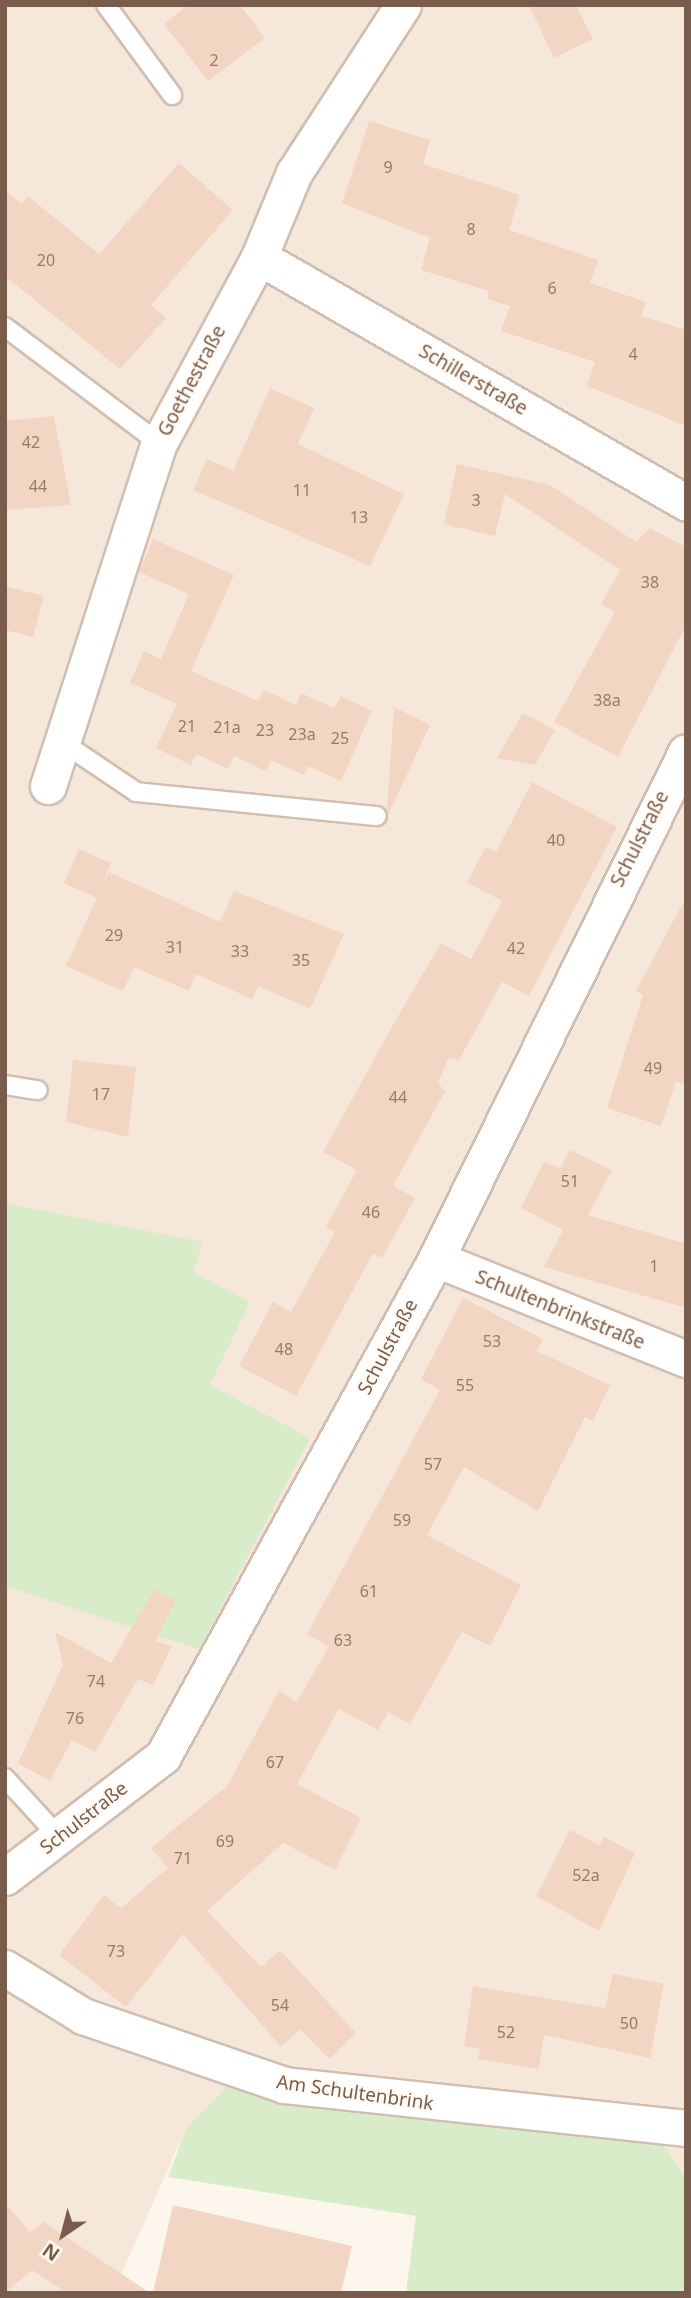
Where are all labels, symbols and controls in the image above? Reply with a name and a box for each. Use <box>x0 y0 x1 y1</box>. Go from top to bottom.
house number: 2 <box>209 50 219 70</box>
house number: 9 <box>383 157 393 177</box>
house number: 8 <box>466 219 476 239</box>
house number: 20 <box>37 250 55 270</box>
house number: 6 <box>547 278 557 298</box>
street label: Goethestraße <box>153 322 231 440</box>
street label: Schillerstraße <box>415 340 531 420</box>
house number: 4 <box>628 344 638 364</box>
house number: 42 <box>22 432 40 452</box>
house number: 44 <box>29 476 47 496</box>
house number: 11 <box>293 480 311 500</box>
house number: 3 <box>471 490 481 510</box>
house number: 13 <box>350 507 368 527</box>
house number: 38 <box>641 572 659 592</box>
house number: 38a <box>593 690 621 710</box>
house number: 21 <box>178 716 196 736</box>
house number: 21a <box>213 717 241 737</box>
house number: 23 <box>256 720 274 740</box>
house number: 23a <box>288 724 316 744</box>
house number: 25 <box>331 728 349 748</box>
street label: Schulstraße <box>606 787 674 891</box>
house number: 40 <box>547 830 565 850</box>
house number: 29 <box>105 925 123 945</box>
house number: 31 <box>166 937 184 957</box>
house number: 42 <box>507 938 525 958</box>
house number: 33 <box>231 941 249 961</box>
house number: 35 <box>292 950 310 970</box>
house number: 49 <box>644 1058 662 1078</box>
house number: 17 <box>92 1084 110 1104</box>
house number: 44 <box>389 1087 407 1107</box>
house number: 51 <box>561 1171 579 1191</box>
house number: 46 <box>362 1202 380 1222</box>
house number: 1 <box>649 1256 659 1276</box>
street label: Schultenbrinkstraße <box>472 1266 648 1354</box>
street label: Schulstraße <box>353 1295 423 1399</box>
house number: 53 <box>483 1331 501 1351</box>
house number: 48 <box>275 1339 293 1359</box>
house number: 55 <box>456 1375 474 1395</box>
house number: 57 <box>424 1454 442 1474</box>
house number: 59 <box>393 1510 411 1530</box>
house number: 61 <box>360 1581 378 1601</box>
house number: 63 <box>334 1630 352 1650</box>
house number: 74 <box>87 1671 105 1691</box>
house number: 76 <box>66 1708 84 1728</box>
house number: 67 <box>266 1752 284 1772</box>
street label: Schulstraße <box>36 1777 132 1859</box>
house number: 69 <box>216 1831 234 1851</box>
house number: 71 <box>174 1848 192 1868</box>
house number: 52a <box>572 1865 600 1885</box>
house number: 73 <box>107 1941 125 1961</box>
house number: 54 <box>271 1995 289 2015</box>
house number: 50 <box>620 2013 638 2033</box>
house number: 52 <box>497 2022 515 2042</box>
street label: Am Schultenbrink <box>275 2071 435 2115</box>
north arrow <box>28 2200 98 2270</box>
text: N <box>37 2237 65 2267</box>

